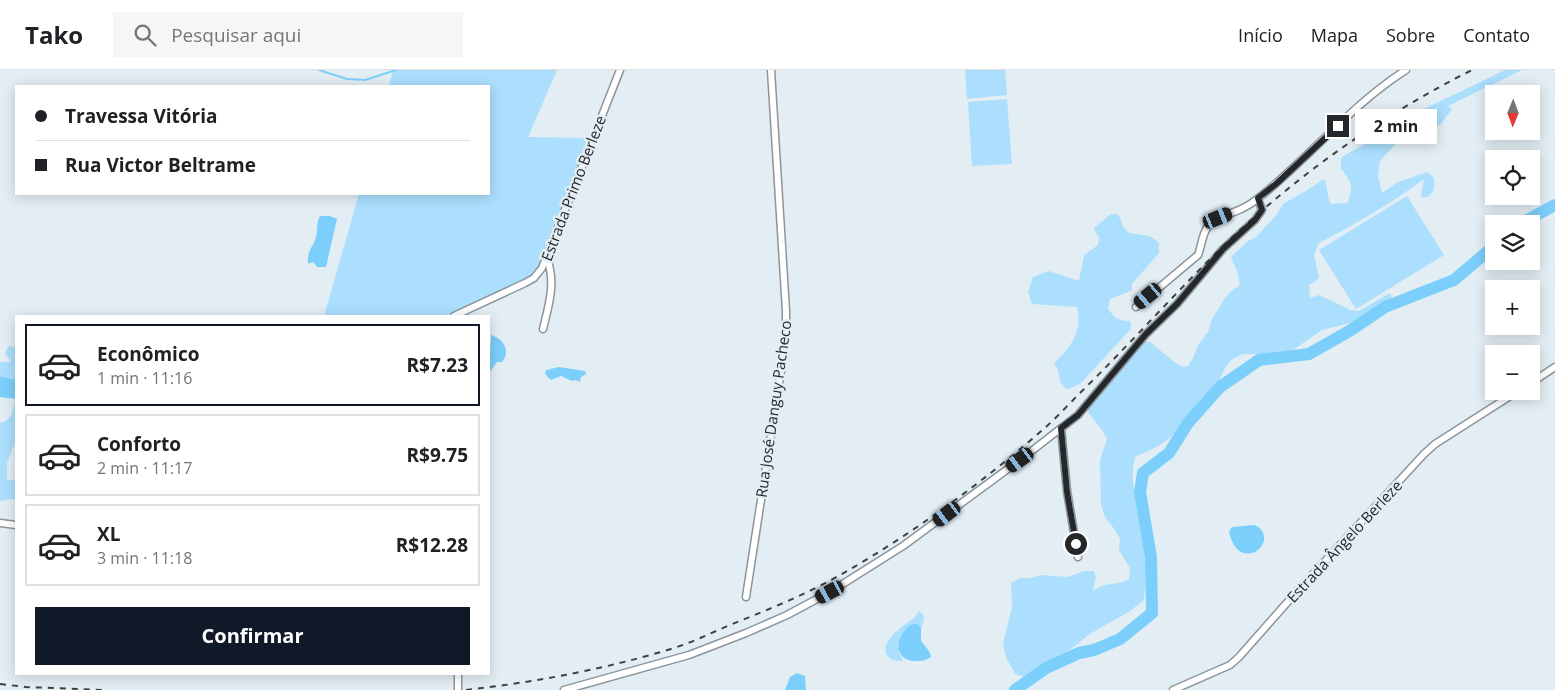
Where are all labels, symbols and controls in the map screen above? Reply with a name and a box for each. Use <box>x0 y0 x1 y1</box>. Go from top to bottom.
search box <box>113 12 463 57</box>
text: Tako <box>25 18 83 51</box>
icon: search <box>131 21 159 49</box>
text: Pesquisar aqui <box>171 22 301 48</box>
text: Início <box>1238 23 1283 47</box>
text: Mapa <box>1311 23 1358 47</box>
text: Sobre <box>1386 23 1435 47</box>
text: Contato <box>1463 23 1530 47</box>
north arrow <box>1485 85 1540 140</box>
map controls <box>1485 85 1540 400</box>
text: Travessa Vitória <box>65 103 218 129</box>
callout: 2 min <box>1356 108 1438 144</box>
street label: Estrada Primo Berleze <box>536 112 610 264</box>
route end <box>1327 115 1349 137</box>
text: 2 min <box>1374 115 1418 137</box>
button: locate <box>1485 150 1540 205</box>
text: Rua Victor Beltrame <box>65 152 256 178</box>
car <box>1201 205 1234 231</box>
button: layers <box>1485 215 1540 270</box>
button: + <box>1485 280 1540 335</box>
car <box>1131 281 1164 311</box>
street label: Rua José Danguy Pacheco <box>751 319 795 499</box>
text: Econômico <box>97 341 199 367</box>
icon: car <box>37 343 82 388</box>
button: − <box>1485 345 1540 400</box>
text: R$7.23 <box>407 352 468 378</box>
text: 1 min · 11:16 <box>97 367 192 389</box>
text: Conforto <box>97 431 181 457</box>
icon: car <box>37 433 82 478</box>
text: R$9.75 <box>407 442 468 468</box>
car <box>1003 445 1036 475</box>
text: 2 min · 11:17 <box>97 457 192 479</box>
street label: Estrada Ângelo Berleze <box>1282 475 1406 607</box>
car <box>930 499 963 529</box>
text: XL <box>97 521 120 547</box>
icon: car <box>37 523 82 568</box>
text: R$12.28 <box>396 532 468 558</box>
route start <box>1065 533 1087 555</box>
text: 3 min · 11:18 <box>97 547 192 569</box>
car <box>813 578 846 606</box>
button: Confirmar <box>35 607 470 665</box>

